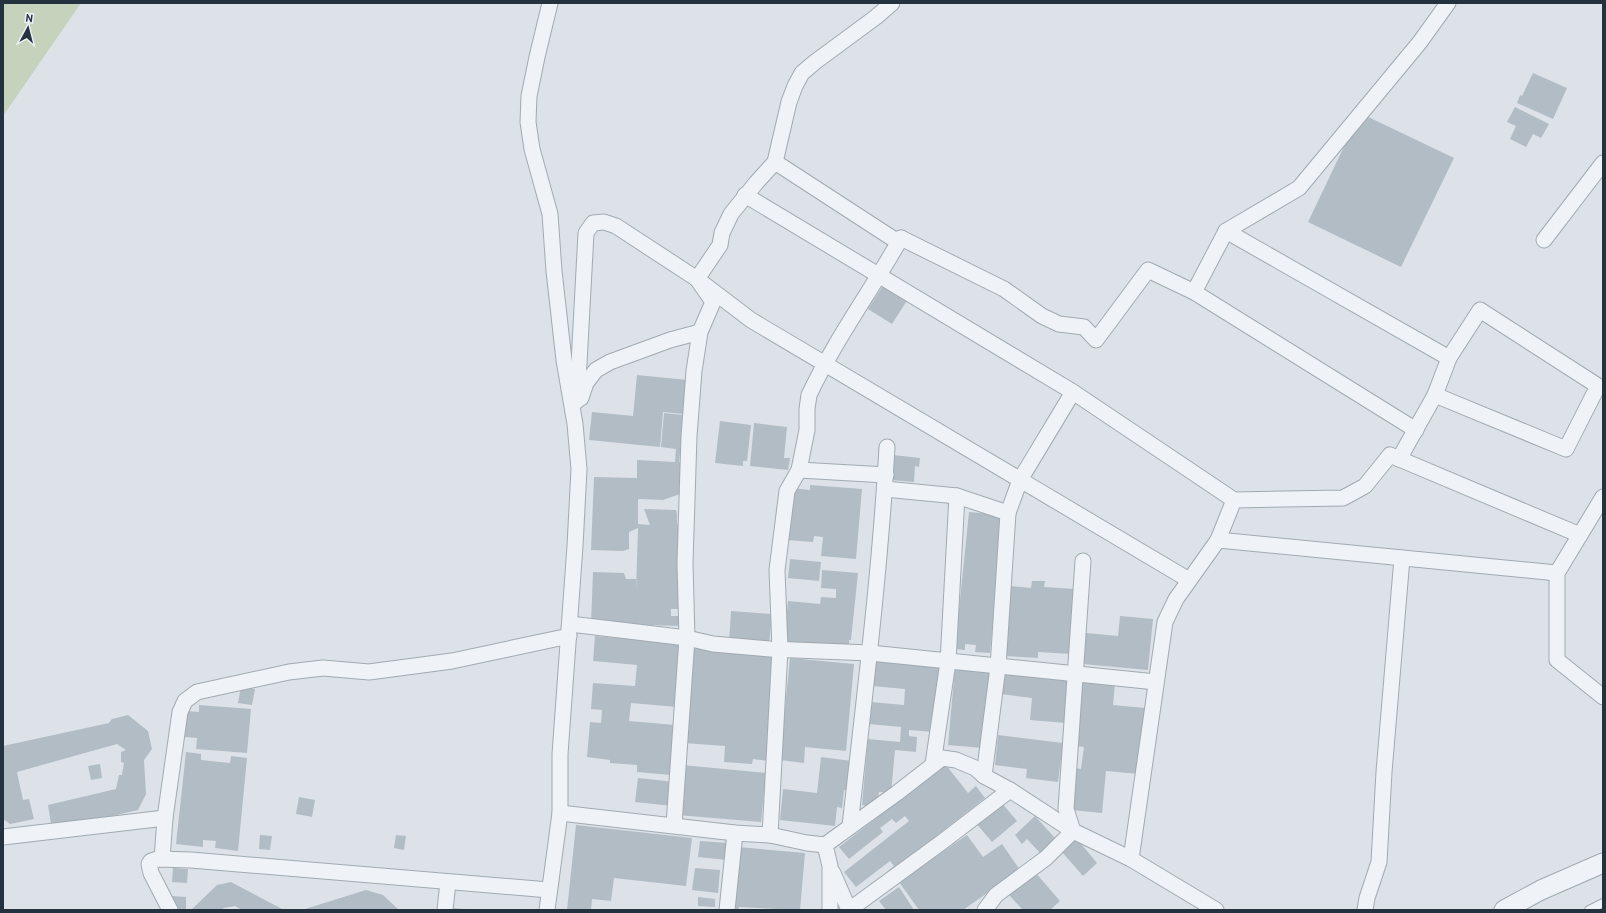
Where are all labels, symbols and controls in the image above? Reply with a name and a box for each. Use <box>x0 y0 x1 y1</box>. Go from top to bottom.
north arrow <box>8 8 48 48</box>
text: N <box>25 11 34 25</box>

